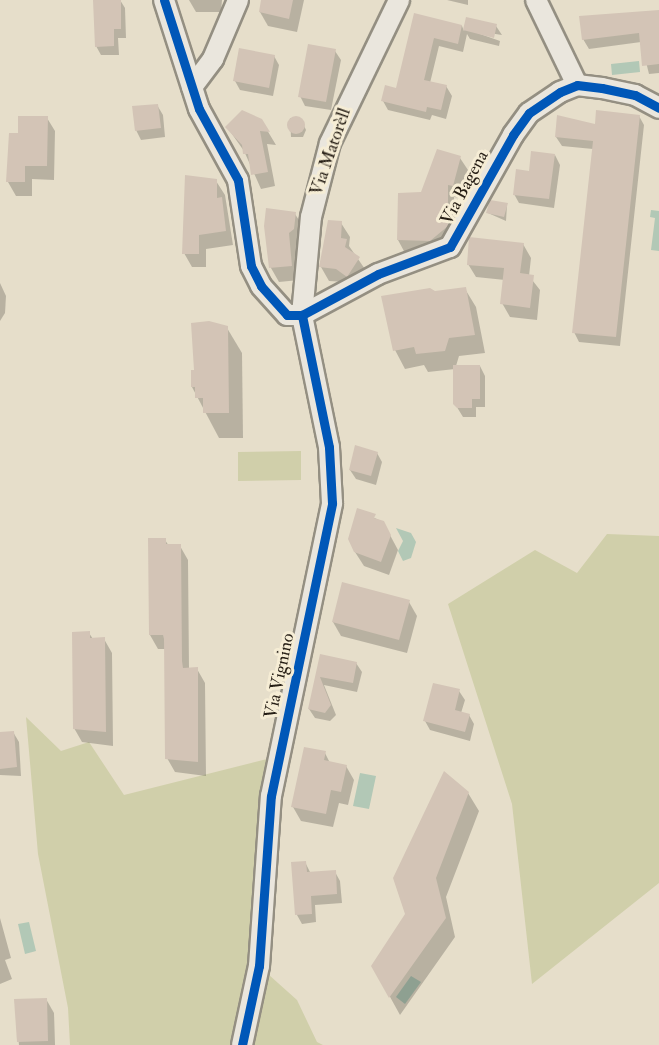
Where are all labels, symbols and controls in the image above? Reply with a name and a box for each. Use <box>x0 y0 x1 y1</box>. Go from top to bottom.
street label: Via Matorèll <box>306 105 356 199</box>
street label: Via Bagena <box>436 147 494 229</box>
street label: Via Vignino <box>260 631 300 721</box>

